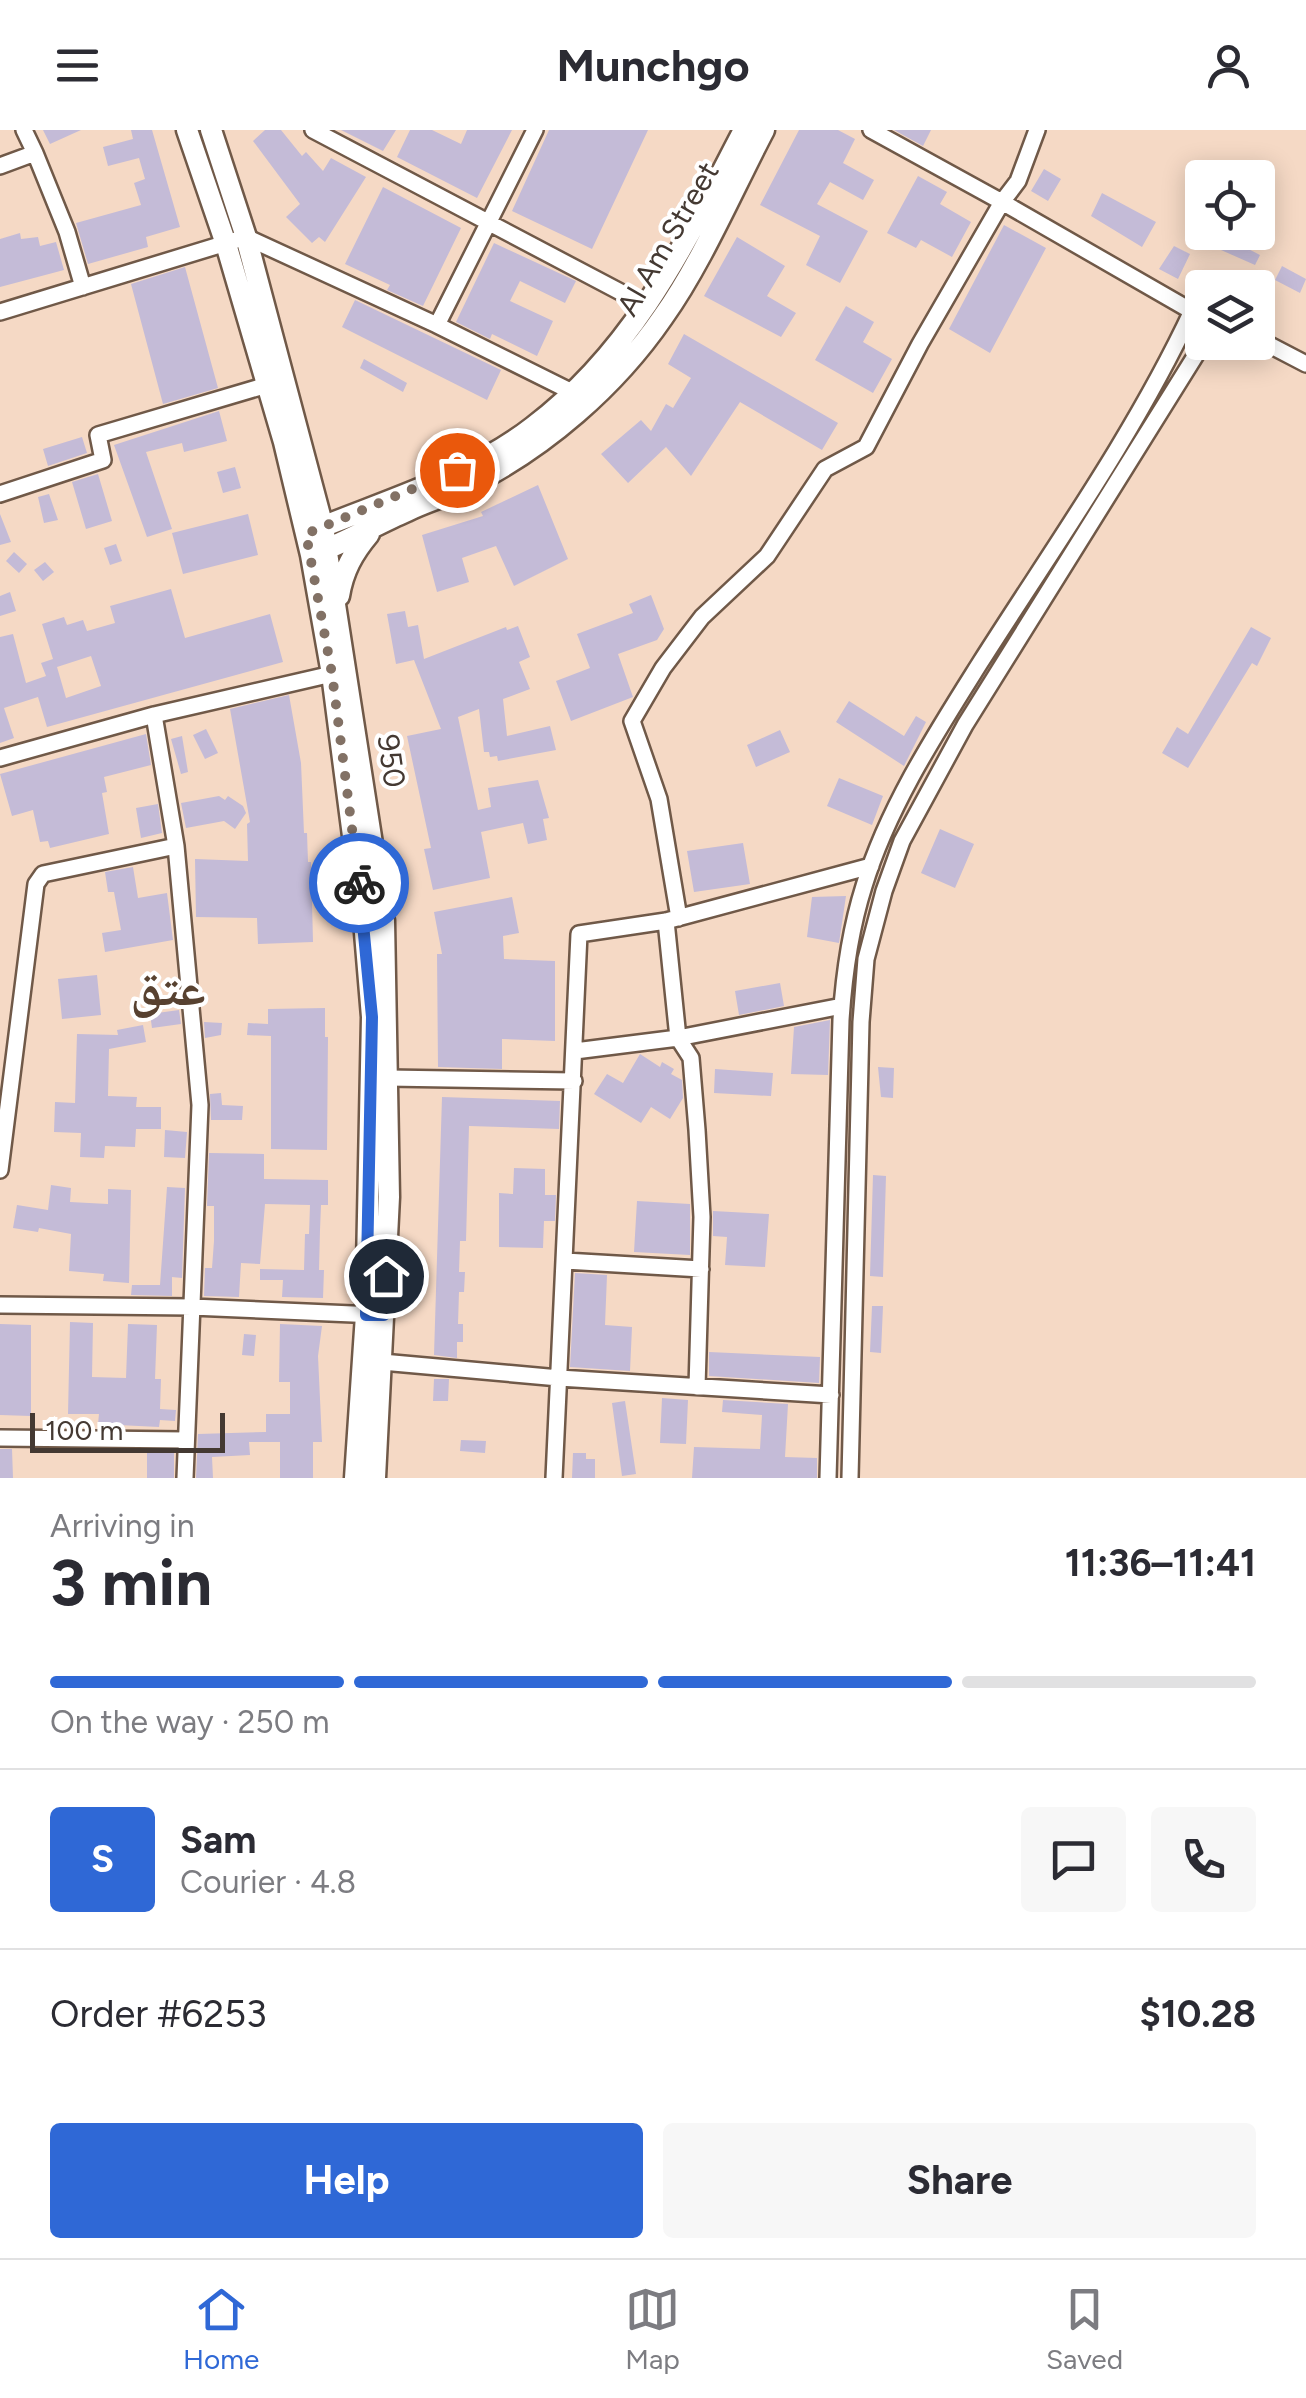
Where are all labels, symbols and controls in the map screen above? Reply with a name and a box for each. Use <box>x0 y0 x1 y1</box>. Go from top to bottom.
icon: menu <box>50 38 105 93</box>
text: Munchgo <box>556 38 750 92</box>
icon: person <box>1201 38 1256 93</box>
street label: Al Am Street <box>609 155 726 322</box>
map controls <box>1185 160 1275 360</box>
button: locate <box>1185 160 1275 250</box>
button: layers <box>1185 270 1275 360</box>
pin <box>415 428 500 513</box>
icon: bag <box>430 443 485 498</box>
street label: 950 <box>369 732 414 790</box>
courier <box>309 833 409 933</box>
icon: bike <box>332 856 387 911</box>
district label: عتق <box>130 957 206 1018</box>
pin <box>344 1234 429 1319</box>
icon: home <box>359 1249 414 1304</box>
scale bar <box>30 1408 225 1452</box>
text: 100 m <box>45 1413 123 1447</box>
text: Arriving in <box>50 1507 195 1545</box>
text: 11:36–11:41 <box>1065 1540 1256 1586</box>
text: 3 min <box>50 1543 212 1621</box>
text: On the way · 250 m <box>50 1703 329 1741</box>
button: chat <box>1021 1807 1126 1912</box>
button: phone <box>1151 1807 1256 1912</box>
text: Sam <box>180 1817 256 1863</box>
text: S <box>91 1836 114 1882</box>
text: Courier · 4.8 <box>180 1863 356 1901</box>
text: Order #6253 <box>50 1991 267 2037</box>
text: $10.28 <box>1140 1991 1256 2037</box>
button: Help <box>50 2123 643 2238</box>
button: Share <box>663 2123 1256 2238</box>
tab: Home <box>183 2282 259 2376</box>
tab: Map <box>625 2282 680 2376</box>
tab: Saved <box>1046 2282 1123 2376</box>

